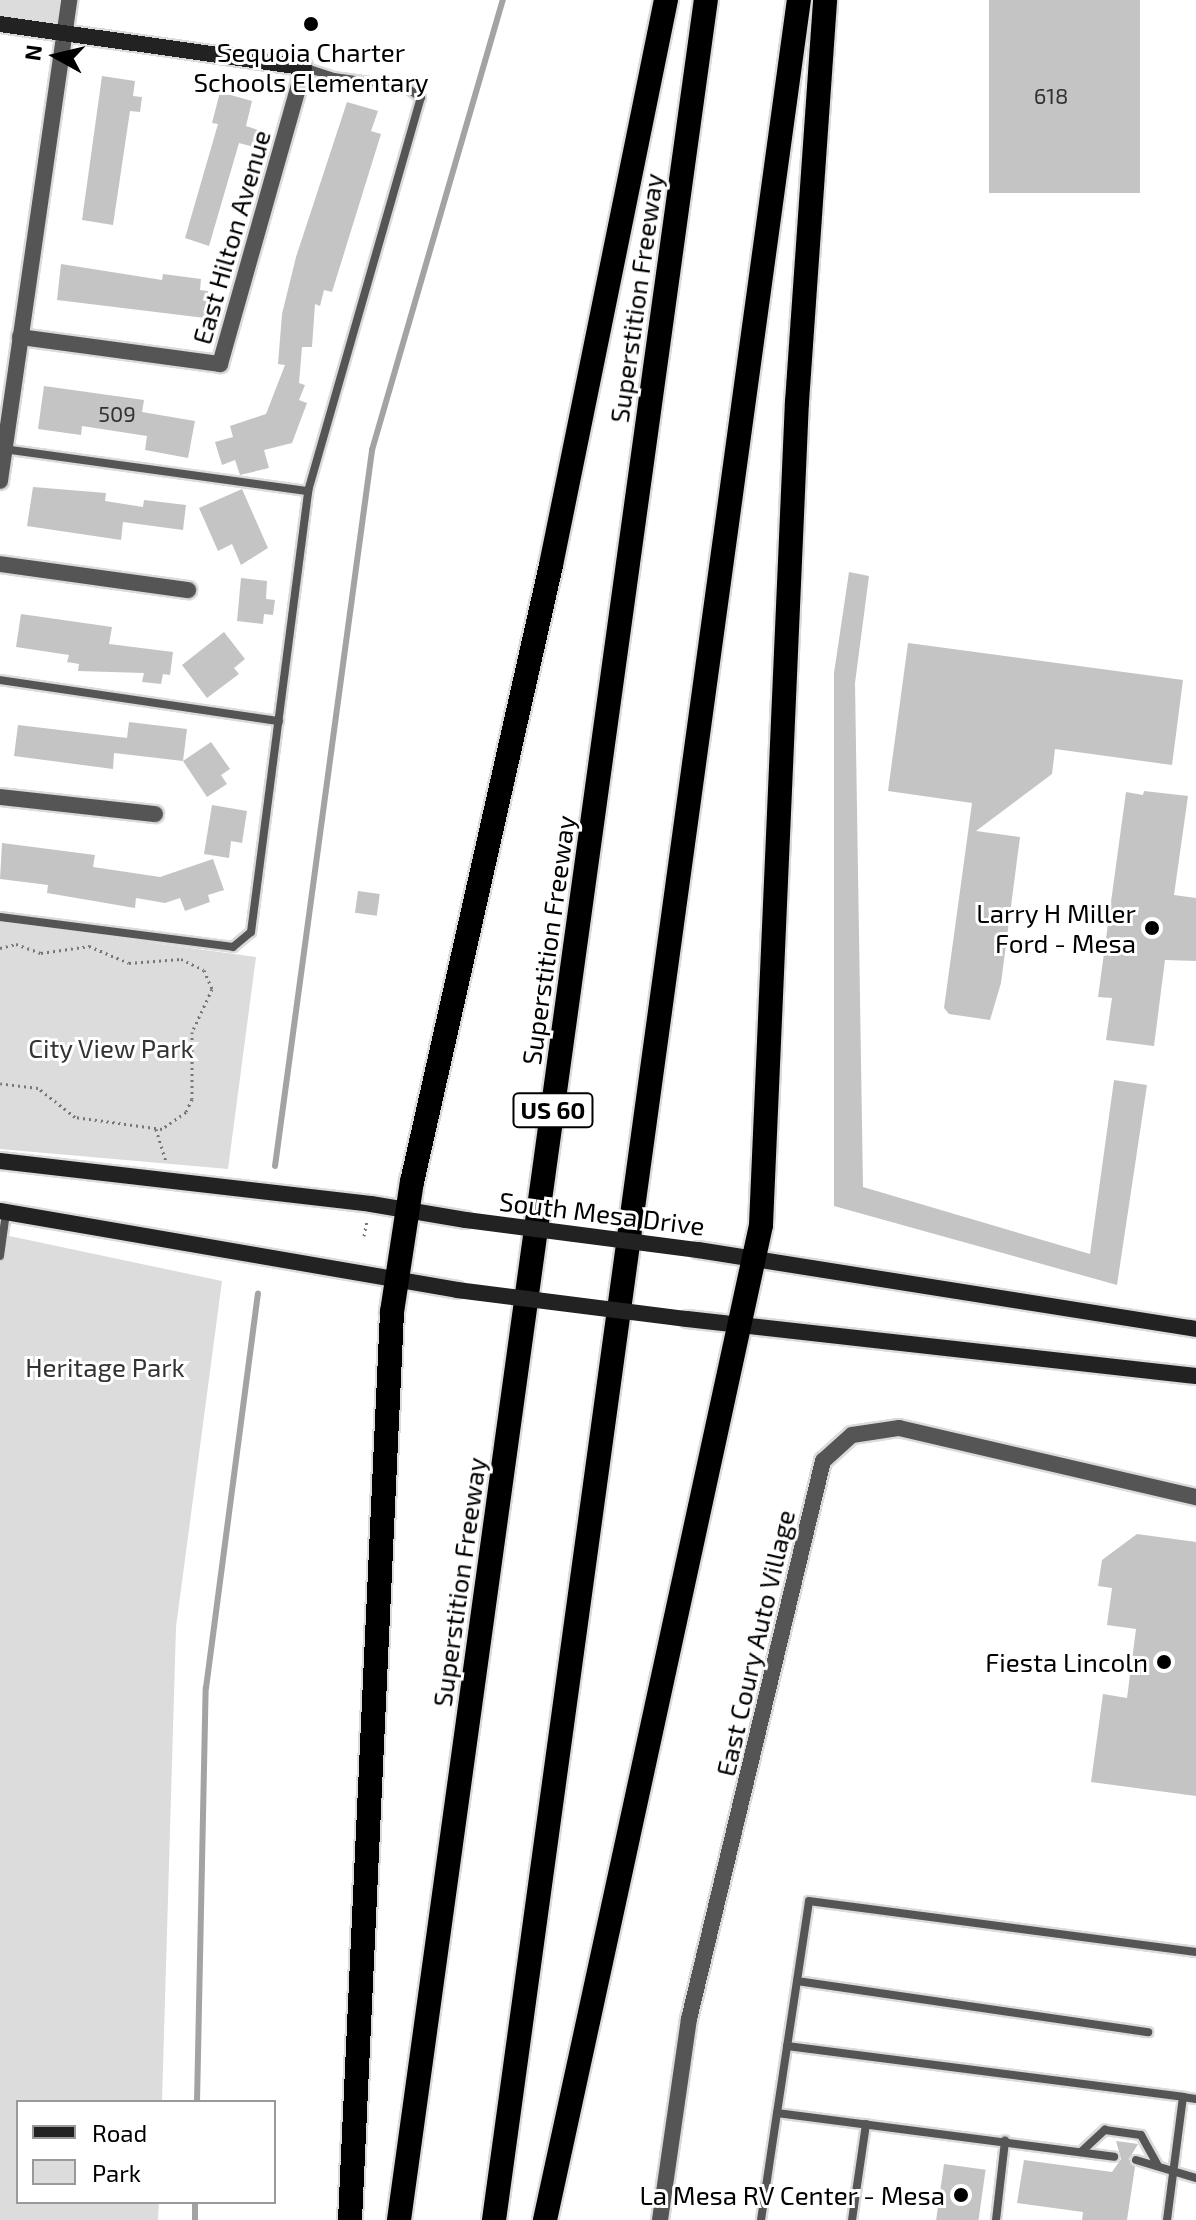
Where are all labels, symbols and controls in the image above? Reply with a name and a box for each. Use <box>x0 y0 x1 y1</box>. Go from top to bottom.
marker: Sequoia Charter Schools Elementary <box>302 15 320 33</box>
north arrow <box>16 16 96 96</box>
place label: Sequoia Charter Schools Elementary <box>193 36 429 98</box>
text: N <box>18 43 46 62</box>
house number: 618 <box>1034 83 1068 109</box>
street label: East Hilton Avenue <box>185 126 277 348</box>
street label: Superstition Freeway <box>603 171 669 425</box>
house number: 509 <box>98 401 136 427</box>
street label: Superstition Freeway <box>515 813 581 1067</box>
place label: Larry H Miller Ford - Mesa <box>976 897 1136 958</box>
marker: Larry H Miller Ford - Mesa <box>1143 919 1161 937</box>
park label: City View Park <box>27 1032 195 1064</box>
road number: US 60 <box>511 1090 595 1130</box>
street label: South Mesa Drive <box>497 1185 707 1241</box>
park label: Heritage Park <box>25 1351 185 1383</box>
street label: Superstition Freeway <box>426 1455 492 1709</box>
street label: East Coury Auto Village <box>709 1506 801 1780</box>
place label: Fiesta Lincoln <box>985 1646 1148 1678</box>
marker: Fiesta Lincoln <box>1155 1653 1173 1671</box>
legend <box>16 2100 276 2204</box>
text: Road <box>92 2118 147 2147</box>
text: Park <box>92 2158 141 2187</box>
place label: La Mesa RV Center - Mesa <box>638 2179 945 2211</box>
marker: La Mesa RV Center - Mesa <box>952 2186 970 2204</box>

